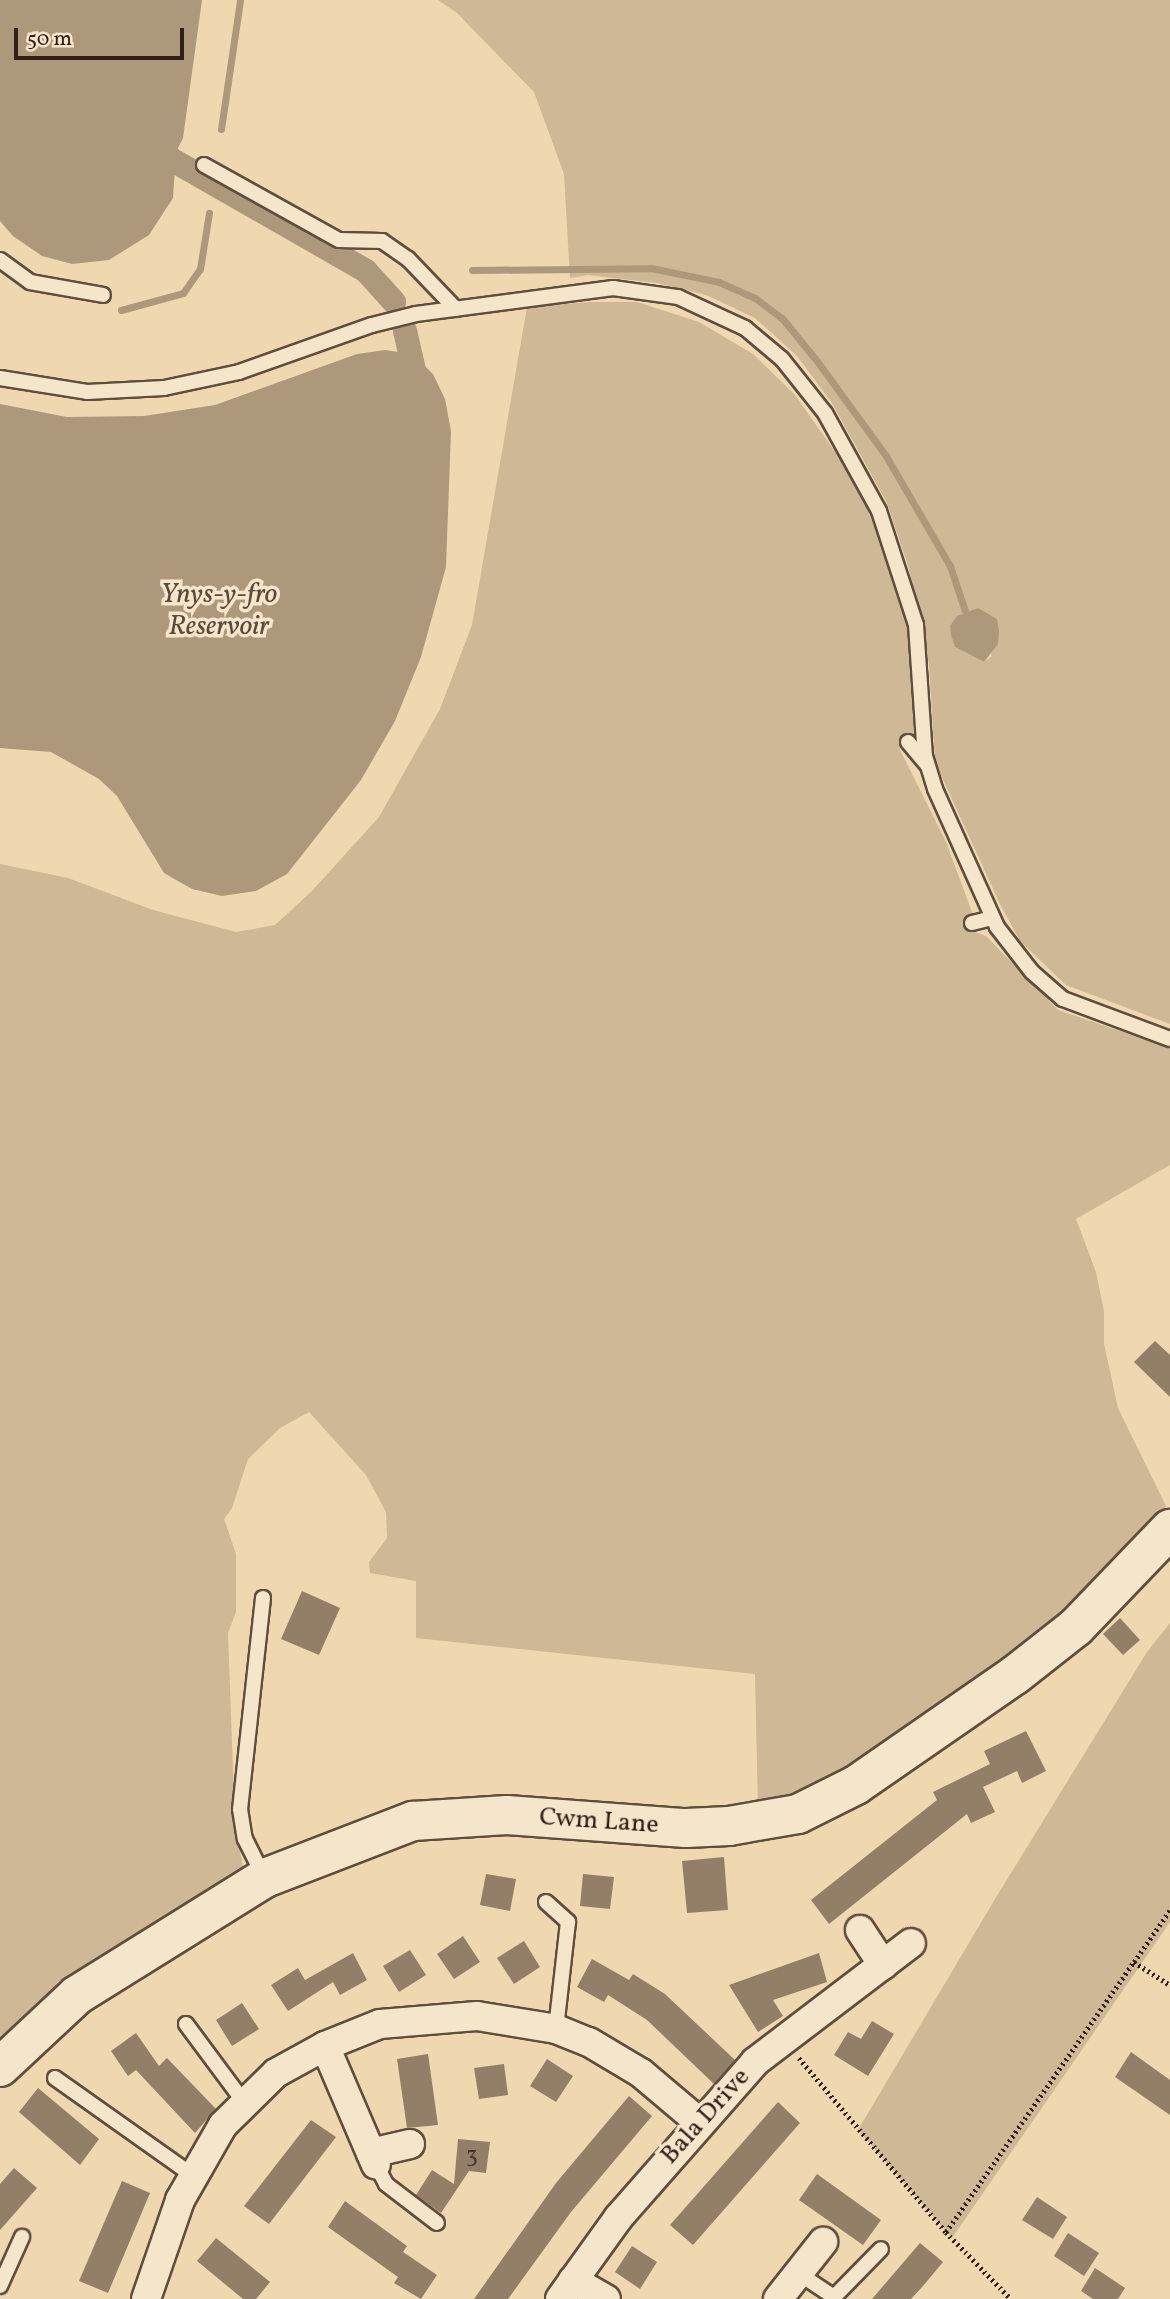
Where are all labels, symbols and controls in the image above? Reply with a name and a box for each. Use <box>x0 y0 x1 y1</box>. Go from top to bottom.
scale bar <box>18 14 187 58</box>
text: 50 m <box>27 25 72 54</box>
water label: Ynys-y-fro Reservoir <box>161 578 277 644</box>
street label: Cwm Lane <box>538 1802 660 1842</box>
street label: Bala Drive <box>655 2063 757 2171</box>
house number: 3 <box>466 2142 478 2170</box>

